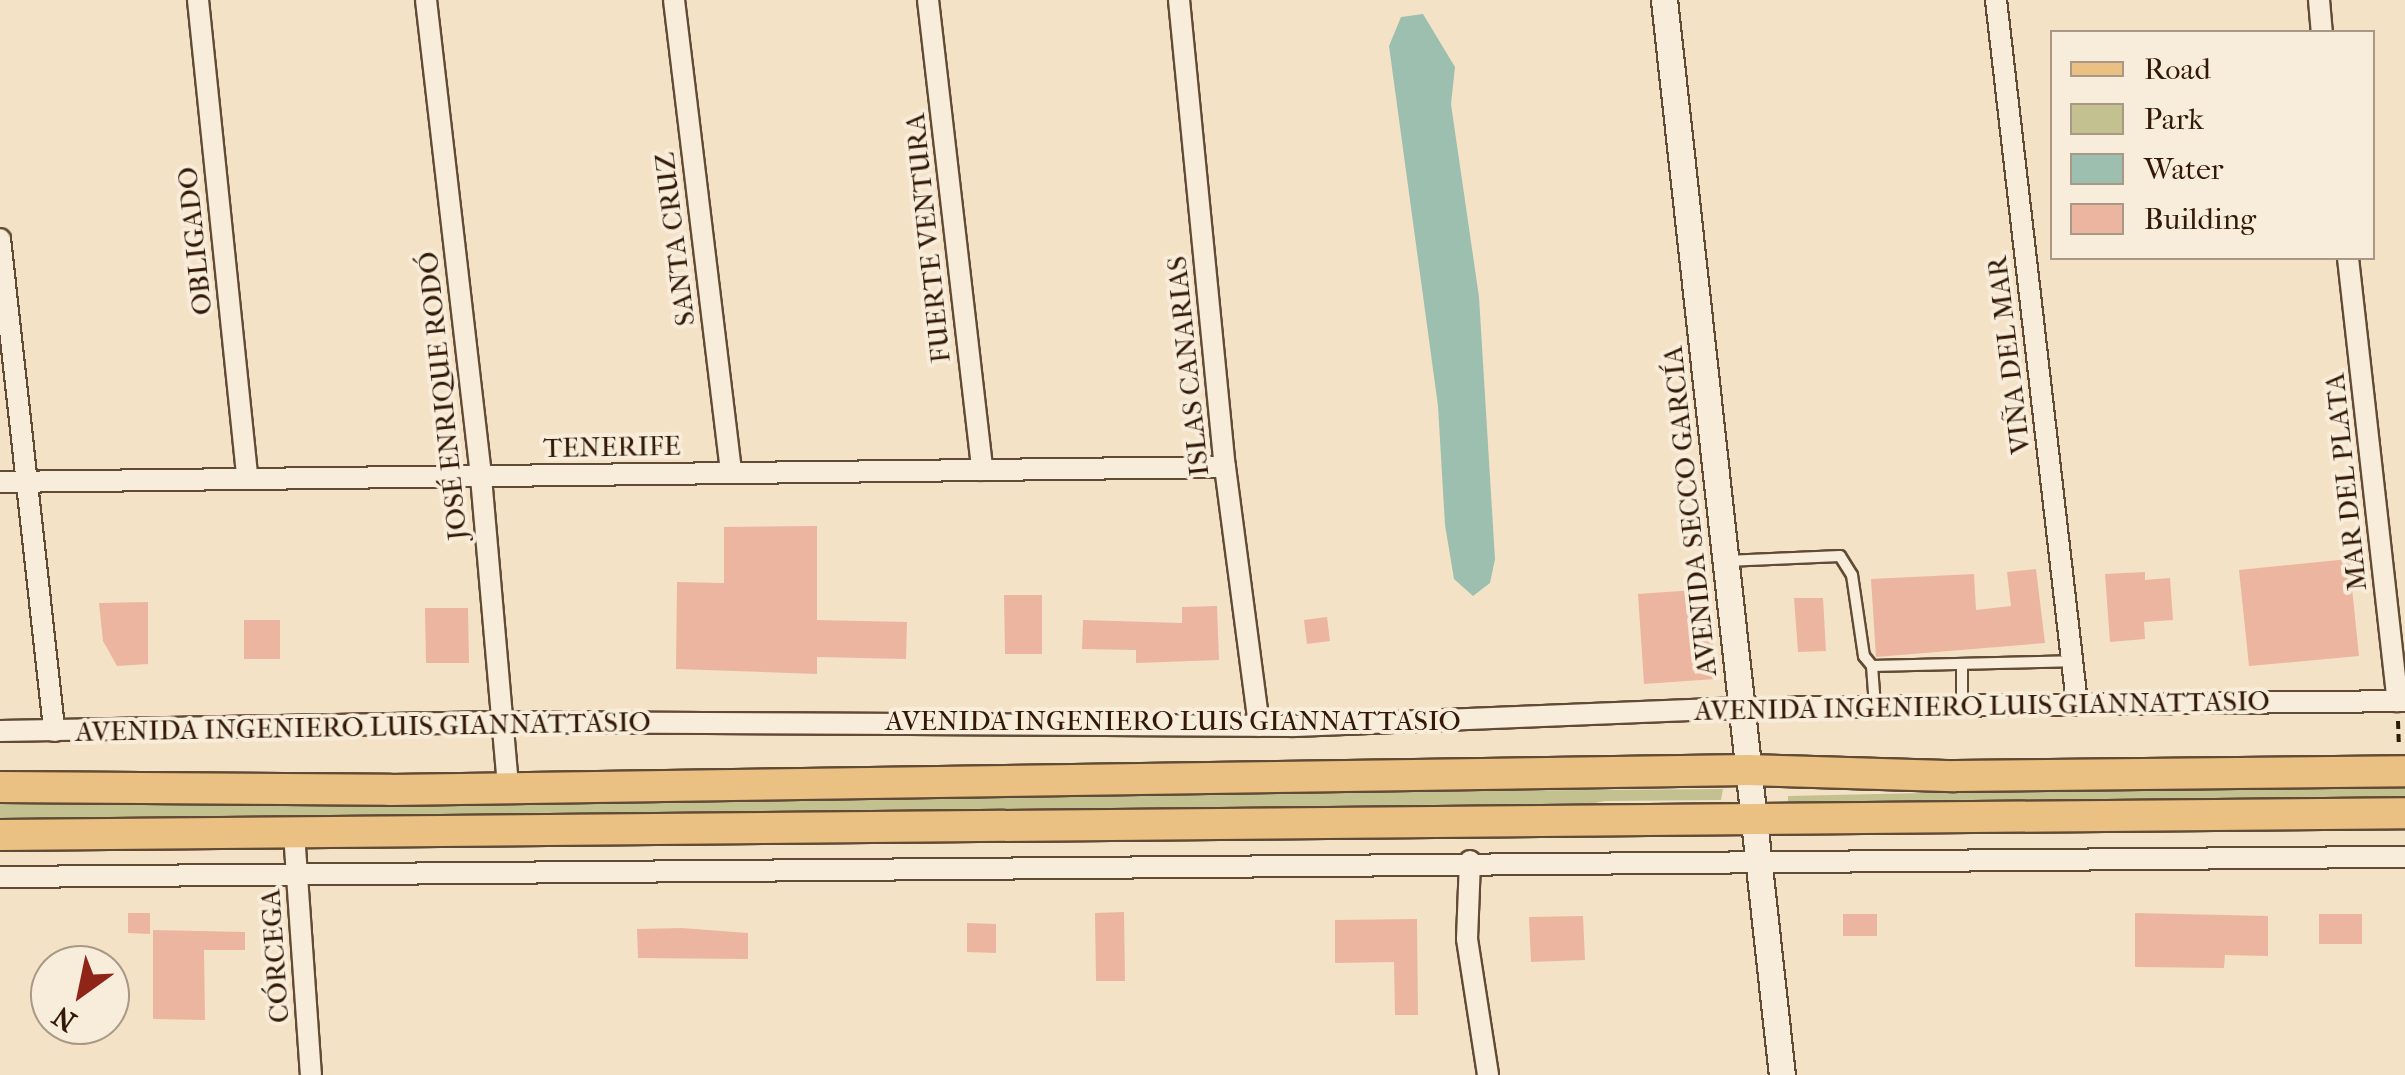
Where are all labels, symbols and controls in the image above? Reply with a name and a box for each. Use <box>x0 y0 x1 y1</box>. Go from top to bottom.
legend <box>2050 30 2375 260</box>
text: Road <box>2144 52 2211 87</box>
text: Park <box>2144 102 2204 137</box>
street label: FUERTE VENTURA <box>898 111 958 365</box>
street label: SANTA CRUZ <box>648 150 702 328</box>
text: Water <box>2144 152 2224 187</box>
street label: OBLIGADO <box>171 165 219 317</box>
text: Building <box>2144 202 2256 237</box>
street label: JOSÉ ENRIQUE RODÓ <box>411 250 475 542</box>
street label: ISLAS CANARIAS <box>1160 254 1216 478</box>
street label: VIÑA DEL MAR <box>1980 254 2038 456</box>
street label: AVENIDA SECCO GARCÍA <box>1656 344 1724 678</box>
street label: MAR DEL PLATA <box>2318 371 2374 593</box>
street label: TENERIFE <box>543 429 681 465</box>
street label: AVENIDA INGENIERO LUIS GIANNATTASIO <box>1694 684 2270 728</box>
street label: AVENIDA INGENIERO LUIS GIANNATTASIO <box>885 704 1461 738</box>
street label: AVENIDA INGENIERO LUIS GIANNATTASIO <box>75 705 651 749</box>
street label: CÓRCEGA <box>254 888 296 1024</box>
north arrow <box>30 945 130 1045</box>
text: N <box>47 999 82 1039</box>

